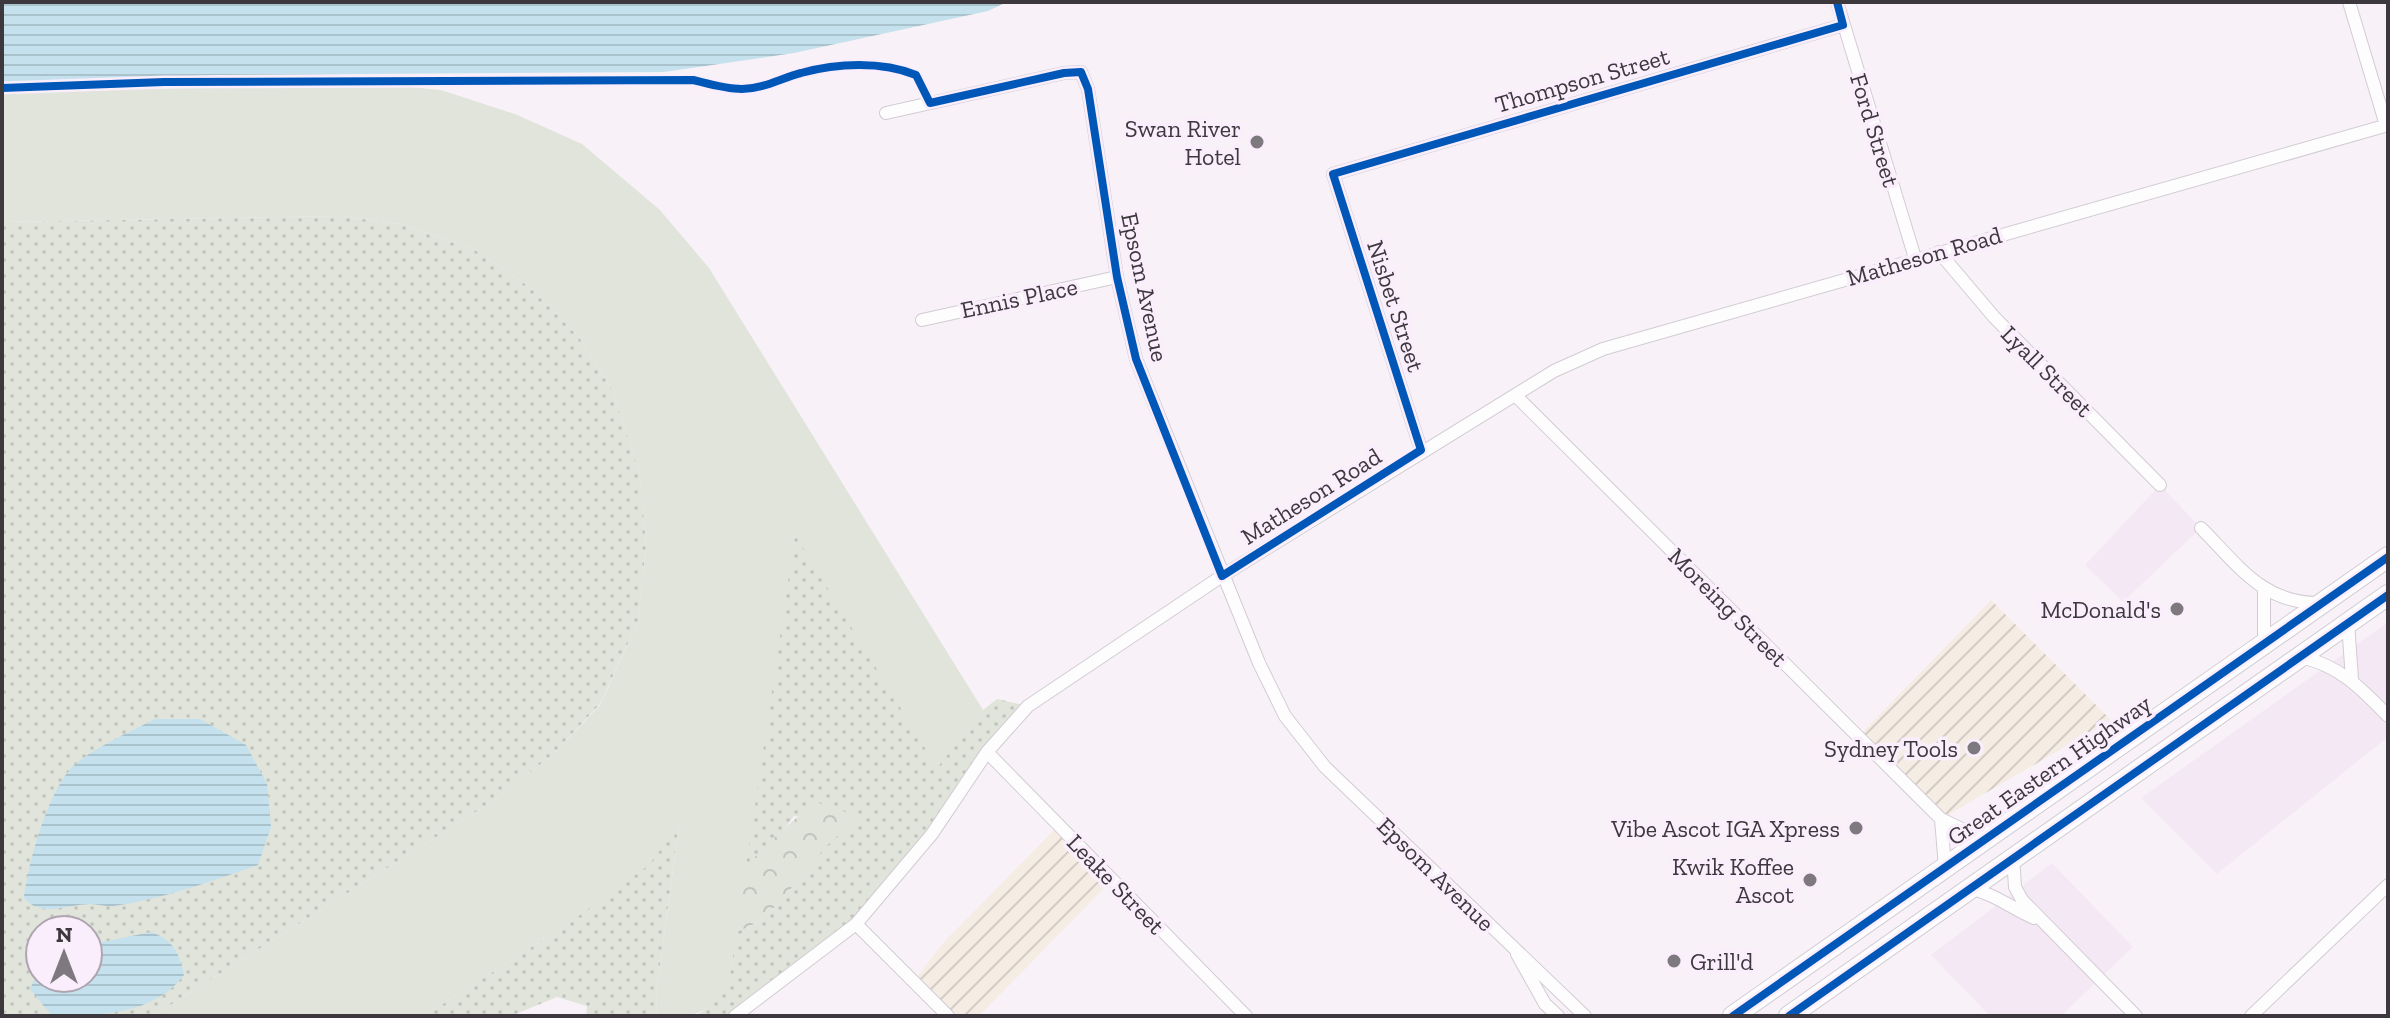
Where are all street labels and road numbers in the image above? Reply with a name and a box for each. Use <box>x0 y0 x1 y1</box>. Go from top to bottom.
street label: Thompson Street <box>1492 41 1673 119</box>
street label: Ford Street <box>1844 70 1906 190</box>
street label: Epsom Avenue <box>1115 210 1175 364</box>
street label: Matheson Road <box>1843 220 2005 292</box>
street label: Nisbet Street <box>1361 237 1431 375</box>
street label: Ennis Place <box>958 272 1080 324</box>
street label: Lyall Street <box>1995 319 2099 423</box>
street label: Matheson Road <box>1236 441 1386 551</box>
street label: Moreing Street <box>1662 541 1794 673</box>
street label: Great Eastern Highway <box>1941 688 2157 851</box>
street label: Epsom Avenue <box>1371 811 1501 937</box>
street label: Leake Street <box>1061 828 1171 940</box>

